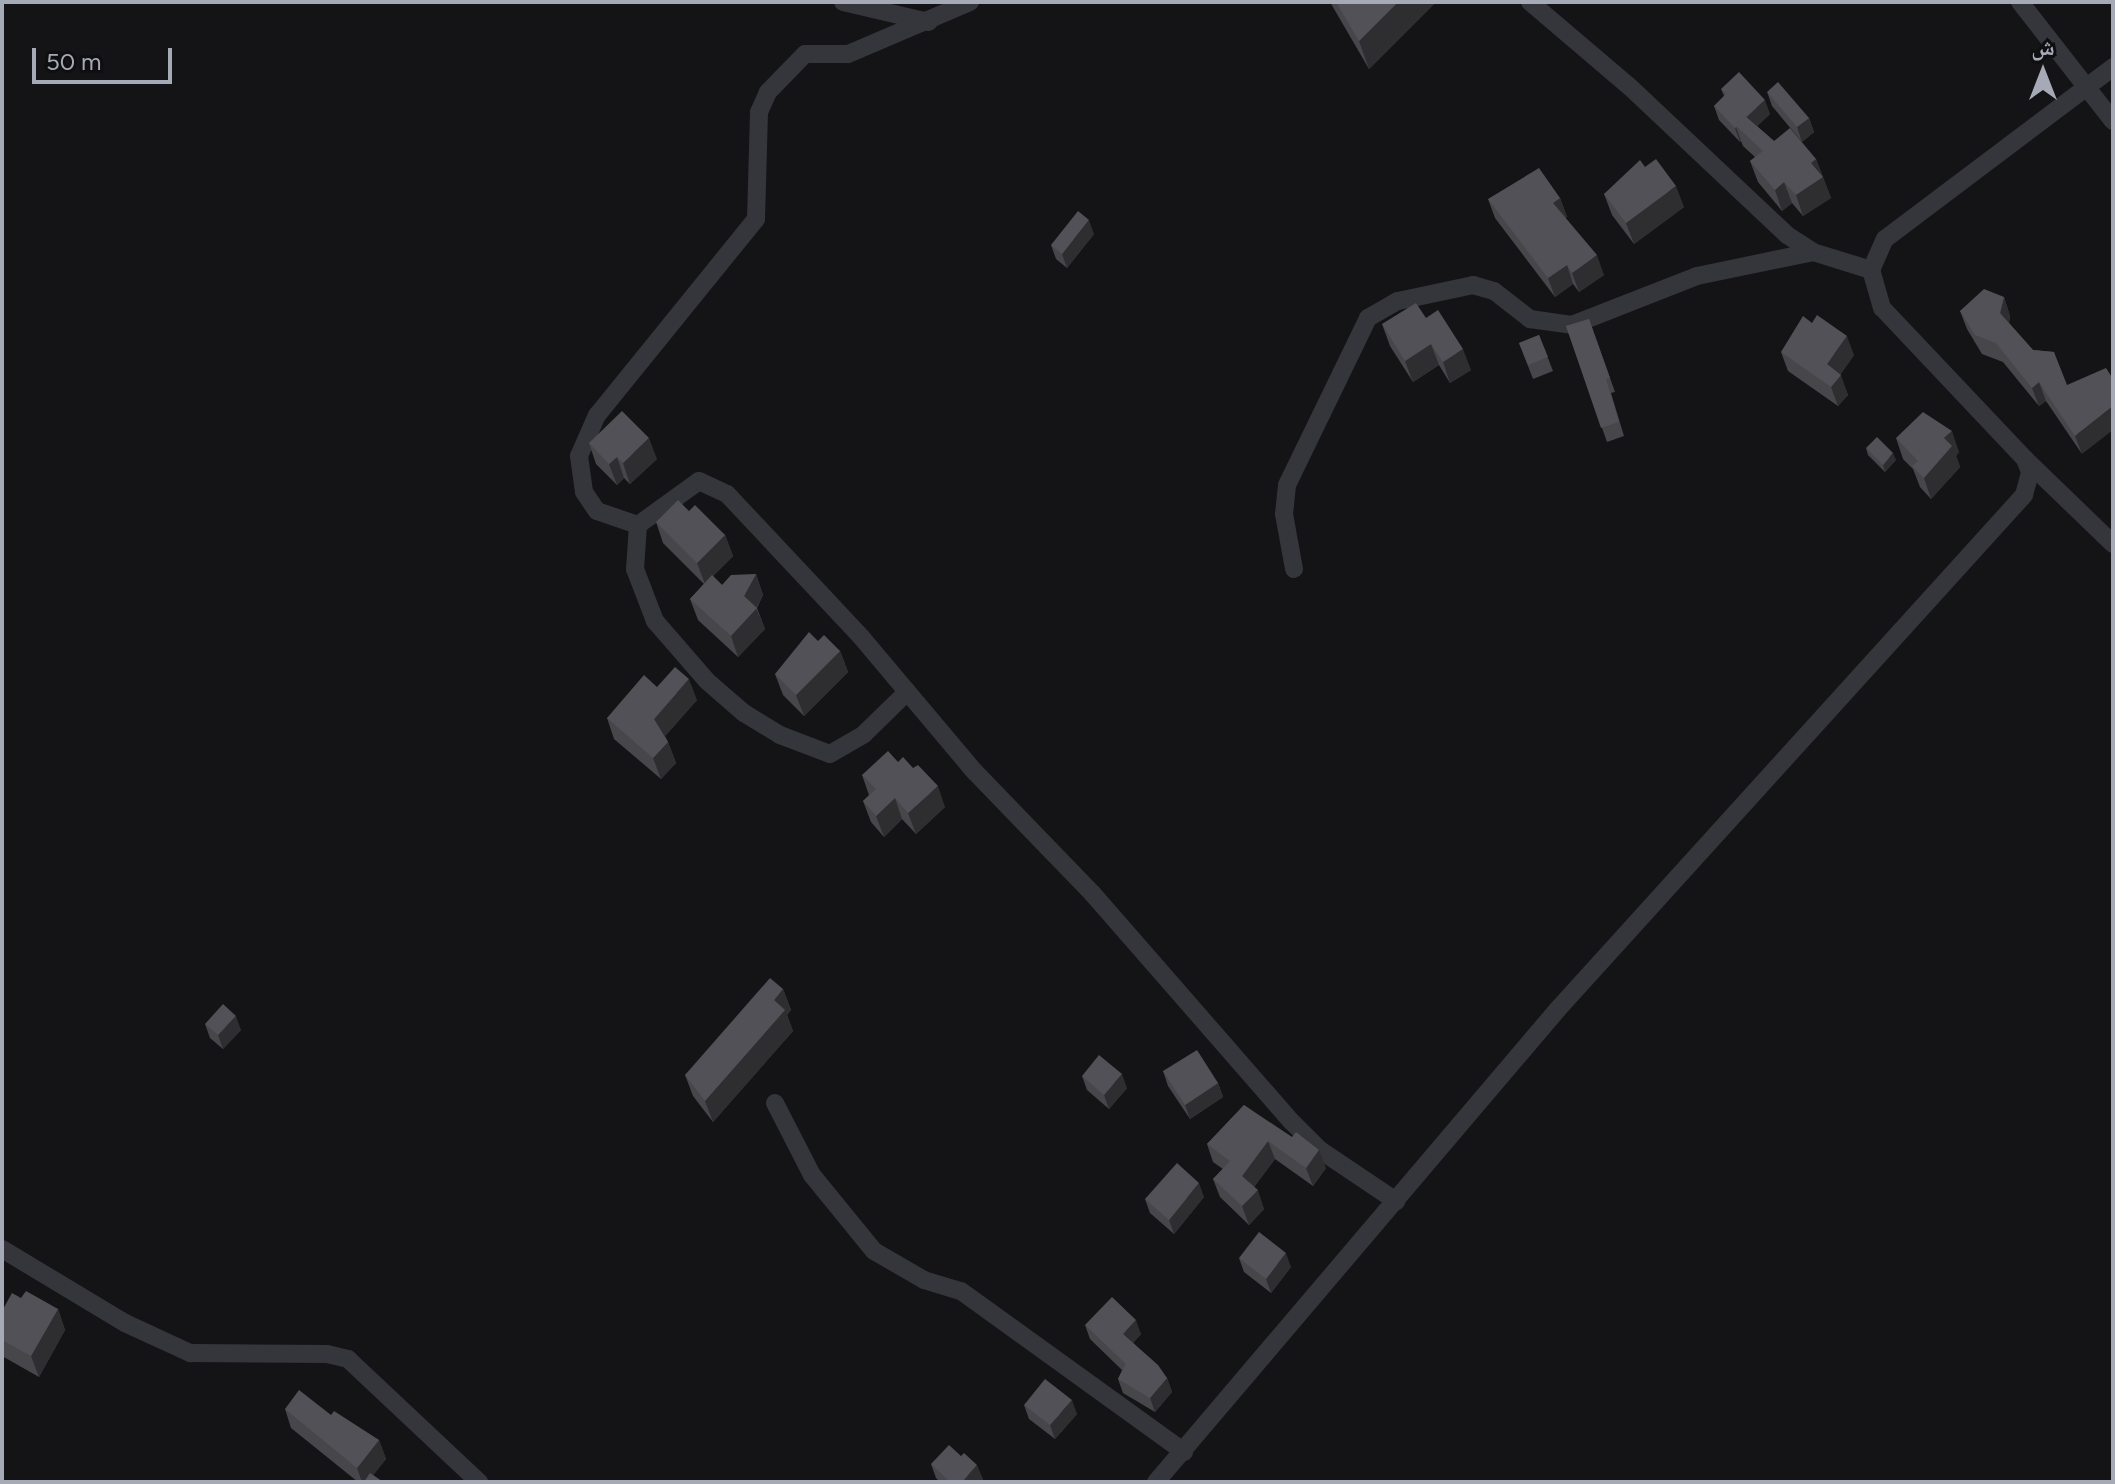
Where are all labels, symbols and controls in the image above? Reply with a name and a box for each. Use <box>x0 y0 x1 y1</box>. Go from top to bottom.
scale bar <box>36 32 176 82</box>
north arrow <box>2003 32 2083 112</box>
text: ش <box>2031 34 2055 61</box>
text: 50 m <box>46 47 102 76</box>

